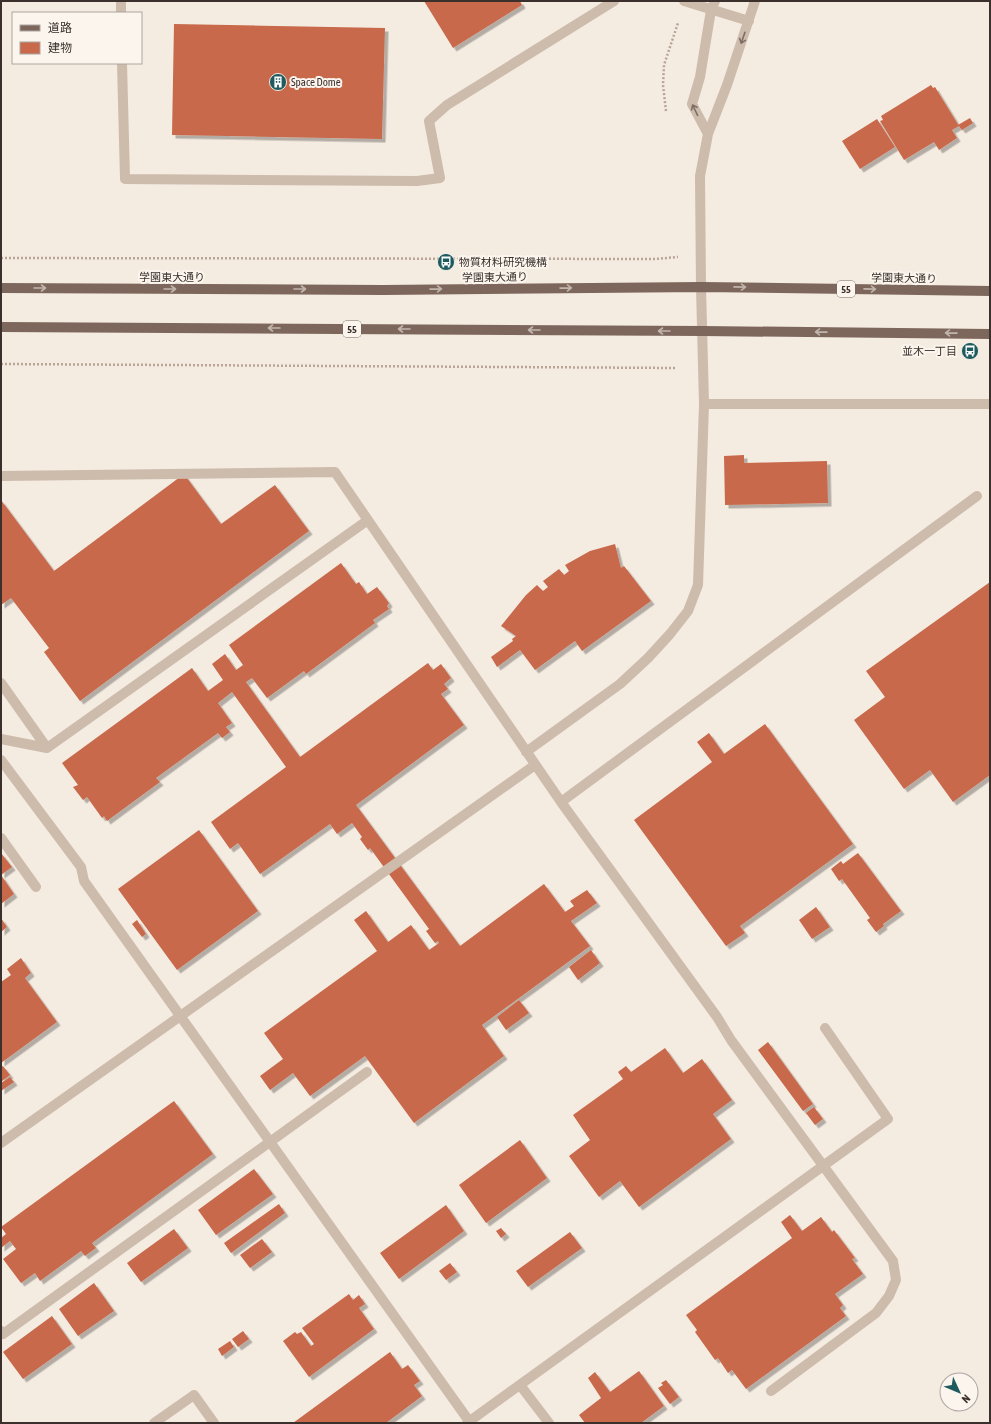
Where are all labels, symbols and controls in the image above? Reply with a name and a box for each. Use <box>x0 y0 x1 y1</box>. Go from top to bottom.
legend <box>12 12 142 64</box>
text: 道路 <box>48 21 72 35</box>
one-way arrow <box>739 31 746 44</box>
text: 建物 <box>48 41 72 55</box>
building icon: Space Dome <box>268 72 288 92</box>
place label: Space Dome <box>291 76 341 88</box>
one-way arrow <box>691 104 698 116</box>
bus stop icon: 物質材料研究機構 <box>436 252 456 272</box>
place label: 物質材料研究機構 <box>459 256 547 268</box>
street label: 学園東大通り <box>462 270 528 284</box>
street label: 学園東大通り <box>139 271 205 283</box>
street label: 学園東大通り <box>871 271 937 285</box>
road number: 55 <box>837 281 855 297</box>
one-way arrow <box>733 283 746 291</box>
one-way arrow <box>33 284 46 292</box>
one-way arrow <box>559 284 572 292</box>
one-way arrow <box>163 285 176 293</box>
one-way arrow <box>429 285 442 293</box>
one-way arrow <box>863 285 876 293</box>
one-way arrow <box>293 286 306 293</box>
road number: 55 <box>343 321 361 337</box>
one-way arrow <box>268 324 281 332</box>
one-way arrow <box>398 325 411 333</box>
one-way arrow <box>528 326 541 334</box>
one-way arrow <box>658 327 671 335</box>
one-way arrow <box>815 328 828 336</box>
one-way arrow <box>945 330 958 337</box>
bus stop icon: 並木一丁目 <box>960 341 980 361</box>
place label: 並木一丁目 <box>902 345 957 357</box>
north arrow <box>939 1372 979 1412</box>
text: N <box>960 1392 973 1405</box>

